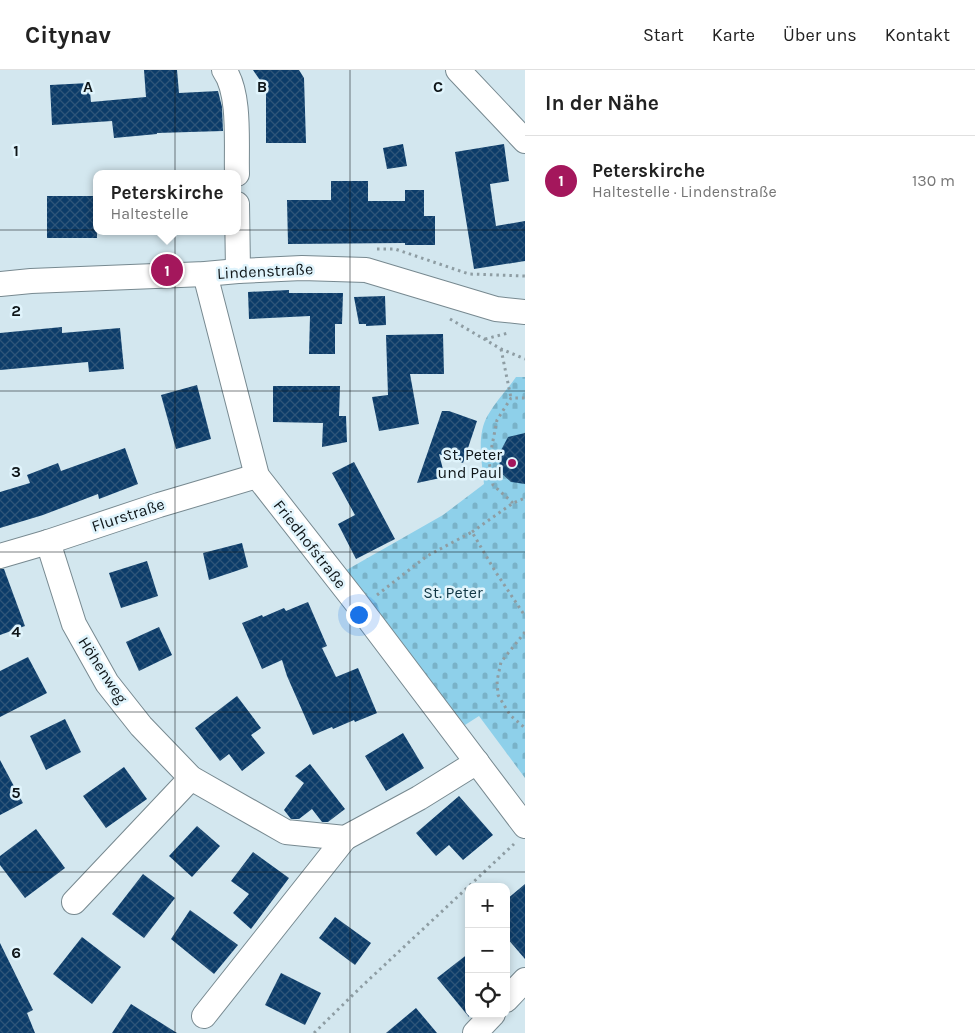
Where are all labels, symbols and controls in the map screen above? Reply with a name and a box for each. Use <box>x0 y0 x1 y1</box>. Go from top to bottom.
text: Citynav <box>25 21 111 49</box>
text: Start <box>643 24 684 46</box>
text: Karte <box>712 24 755 46</box>
text: Über uns <box>783 24 857 46</box>
text: Kontakt <box>885 24 950 46</box>
text: A <box>83 77 93 96</box>
text: B <box>257 77 267 96</box>
text: C <box>433 77 443 96</box>
text: In der Nähe <box>545 91 659 115</box>
text: 1 <box>13 141 19 160</box>
text: Peterskirche <box>592 160 705 182</box>
popup <box>93 170 241 235</box>
text: 1 <box>558 171 564 190</box>
text: 130 m <box>912 171 955 190</box>
text: Peterskirche <box>110 182 224 204</box>
text: Haltestelle · Lindenstraße <box>592 182 777 201</box>
text: Haltestelle <box>110 204 189 223</box>
pin: 1 <box>151 251 183 289</box>
street label: Lindenstraße <box>216 259 314 283</box>
text: 2 <box>11 301 21 320</box>
place label: St. Peter und Paul <box>438 445 502 482</box>
marker: St. Peter und Paul <box>506 457 518 469</box>
text: 3 <box>11 462 21 481</box>
street label: Flurstraße <box>89 494 167 536</box>
street label: Friedhofstraße <box>270 496 350 592</box>
park label: St. Peter <box>423 583 483 602</box>
your location <box>346 602 372 628</box>
text: 4 <box>11 622 21 641</box>
street label: Höhenweg <box>74 633 132 707</box>
text: 5 <box>11 783 21 802</box>
map controls <box>465 883 510 1018</box>
button: + <box>465 883 510 928</box>
button: − <box>465 928 510 973</box>
text: 6 <box>11 943 21 962</box>
button: locate <box>465 973 510 1018</box>

